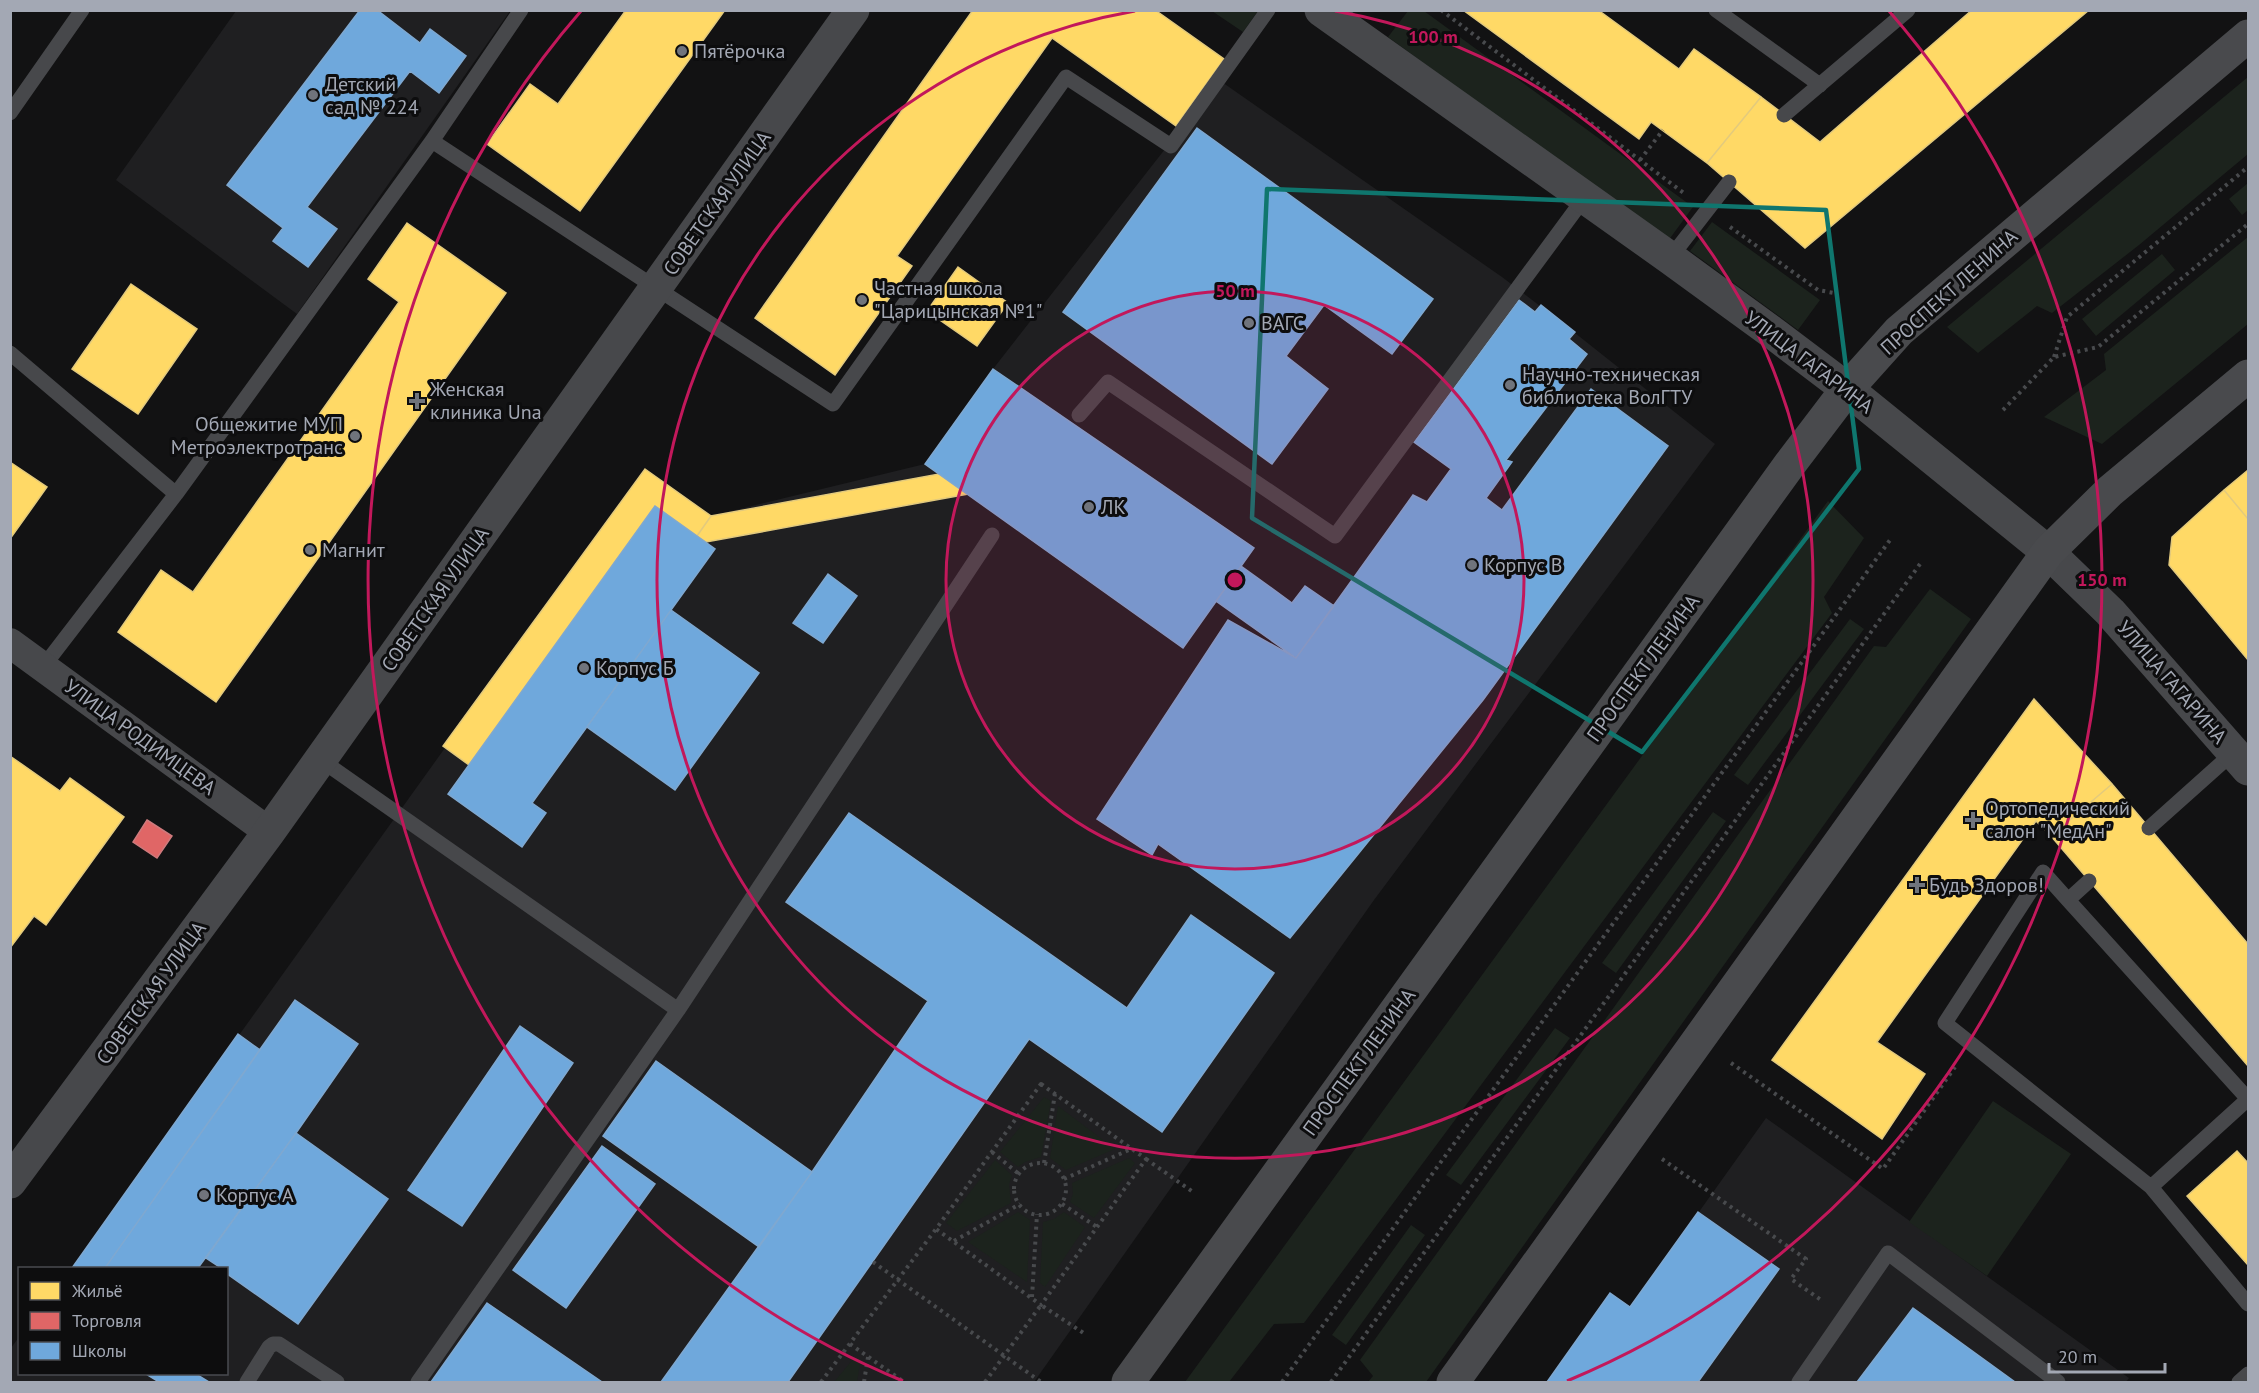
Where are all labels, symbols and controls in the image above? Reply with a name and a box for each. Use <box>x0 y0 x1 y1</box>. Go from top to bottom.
text: 100 m <box>1408 25 1458 48</box>
place label: Пятёрочка <box>694 38 785 64</box>
marker: Пятёрочка <box>675 44 689 58</box>
place label: Детский сад № 224 <box>325 71 419 120</box>
marker: Детский сад № 224 <box>306 88 320 102</box>
street label: СОВЕТСКАЯ УЛИЦА <box>657 125 777 280</box>
street label: ПРОСПЕКТ ЛЕНИНА <box>1875 223 2023 361</box>
place label: Частная школа "Царицынская №1" <box>874 275 1042 324</box>
text: 50 m <box>1215 279 1255 302</box>
marker: Частная школа "Царицынская №1" <box>855 293 869 307</box>
street label: УЛИЦА ГАГАРИНА <box>1739 305 1879 419</box>
place label: ВАГС <box>1261 310 1304 336</box>
marker: ВАГС <box>1242 316 1256 330</box>
place label: Научно-техническая библиотека ВолГТУ <box>1522 361 1700 410</box>
place label: Женская клиника Una <box>429 376 542 425</box>
marker: Научно-техническая библиотека ВолГТУ <box>1503 378 1517 392</box>
marker: Женская клиника Una <box>408 392 426 410</box>
place label: Общежитие МУП Метроэлектротранс <box>171 411 343 460</box>
marker: Общежитие МУП Метроэлектротранс <box>348 429 362 443</box>
place label: ЛК <box>1100 494 1126 520</box>
marker: ЛК <box>1082 500 1096 514</box>
street label: СОВЕТСКАЯ УЛИЦА <box>375 521 495 676</box>
place label: Магнит <box>322 537 385 563</box>
marker: Магнит <box>303 543 317 557</box>
place label: Корпус В <box>1484 552 1562 578</box>
marker: Корпус В <box>1465 558 1479 572</box>
text: 150 m <box>2077 568 2127 591</box>
centre of rings <box>1225 570 1245 590</box>
street label: ПРОСПЕКТ ЛЕНИНА <box>1581 589 1705 747</box>
street label: УЛИЦА ГАГАРИНА <box>2111 615 2233 749</box>
place label: Корпус Б <box>596 655 674 681</box>
marker: Корпус Б <box>577 661 591 675</box>
street label: УЛИЦА РОДИМЦЕВА <box>59 673 221 801</box>
place label: Ортопедический салон "МедАн" <box>1985 795 2130 844</box>
marker: Ортопедический салон "МедАн" <box>1966 813 1980 827</box>
place label: Будь Здоров! <box>1929 872 2044 898</box>
marker: Будь Здоров! <box>1910 878 1924 892</box>
street label: СОВЕТСКАЯ УЛИЦА <box>90 916 212 1070</box>
street label: ПРОСПЕКТ ЛЕНИНА <box>1297 983 1421 1141</box>
place label: Корпус А <box>216 1182 294 1208</box>
marker: Корпус А <box>197 1188 211 1202</box>
legend <box>18 1267 228 1375</box>
text: Жильё <box>71 1279 123 1302</box>
text: Торговля <box>72 1309 142 1332</box>
scale bar <box>2049 1336 2164 1374</box>
text: Школы <box>72 1339 127 1362</box>
text: 20 m <box>2058 1345 2097 1368</box>

